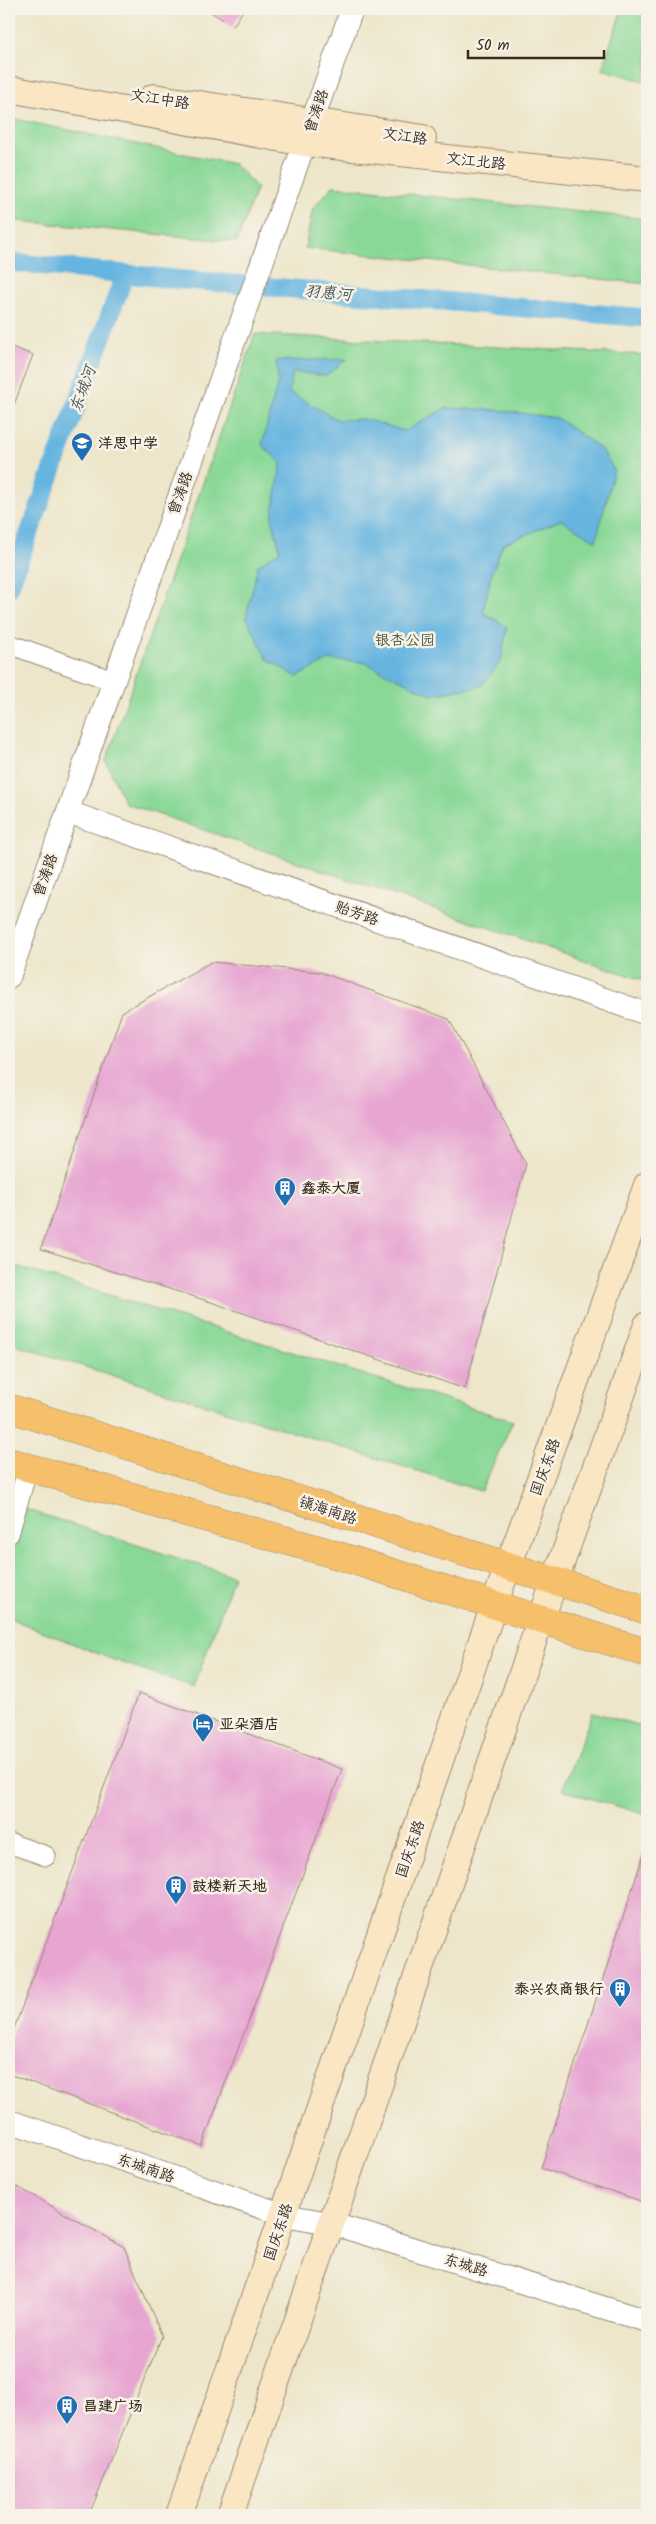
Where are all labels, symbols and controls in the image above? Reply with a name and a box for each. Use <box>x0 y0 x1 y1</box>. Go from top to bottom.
scale bar <box>468 28 605 60</box>
text: 50 m <box>476 34 510 58</box>
street label: 文江中路 <box>128 83 191 117</box>
street label: 曾涛路 <box>298 86 336 137</box>
street label: 文江路 <box>381 122 429 152</box>
street label: 文江北路 <box>445 147 507 177</box>
water label: 羽惠河 <box>303 279 356 308</box>
water label: 东城河 <box>63 360 104 416</box>
school or university icon: 洋思中学 <box>70 431 94 462</box>
place label: 洋思中学 <box>98 432 158 456</box>
street label: 曾涛路 <box>162 468 200 519</box>
park label: 银杏公园 <box>375 629 435 653</box>
street label: 曾涛路 <box>27 850 65 901</box>
street label: 贻芳路 <box>331 895 382 933</box>
building icon: 鑫泰大厦 <box>273 1176 297 1207</box>
place label: 鑫泰大厦 <box>301 1177 361 1201</box>
street label: 国庆东路 <box>524 1435 567 1500</box>
street label: 镇海南路 <box>295 1490 360 1532</box>
hotel icon: 亚朵酒店 <box>191 1712 215 1743</box>
place label: 亚朵酒店 <box>219 1713 279 1737</box>
street label: 国庆东路 <box>390 1817 432 1882</box>
building icon: 鼓楼新天地 <box>164 1874 188 1905</box>
place label: 鼓楼新天地 <box>192 1875 267 1899</box>
building icon: 泰兴农商银行 <box>608 1977 632 2008</box>
place label: 泰兴农商银行 <box>514 1978 604 2002</box>
street label: 东城南路 <box>113 2148 178 2190</box>
street label: 国庆东路 <box>258 2200 300 2265</box>
street label: 东城路 <box>441 2248 491 2284</box>
building icon: 昌建广场 <box>55 2394 79 2425</box>
place label: 昌建广场 <box>83 2395 143 2419</box>

